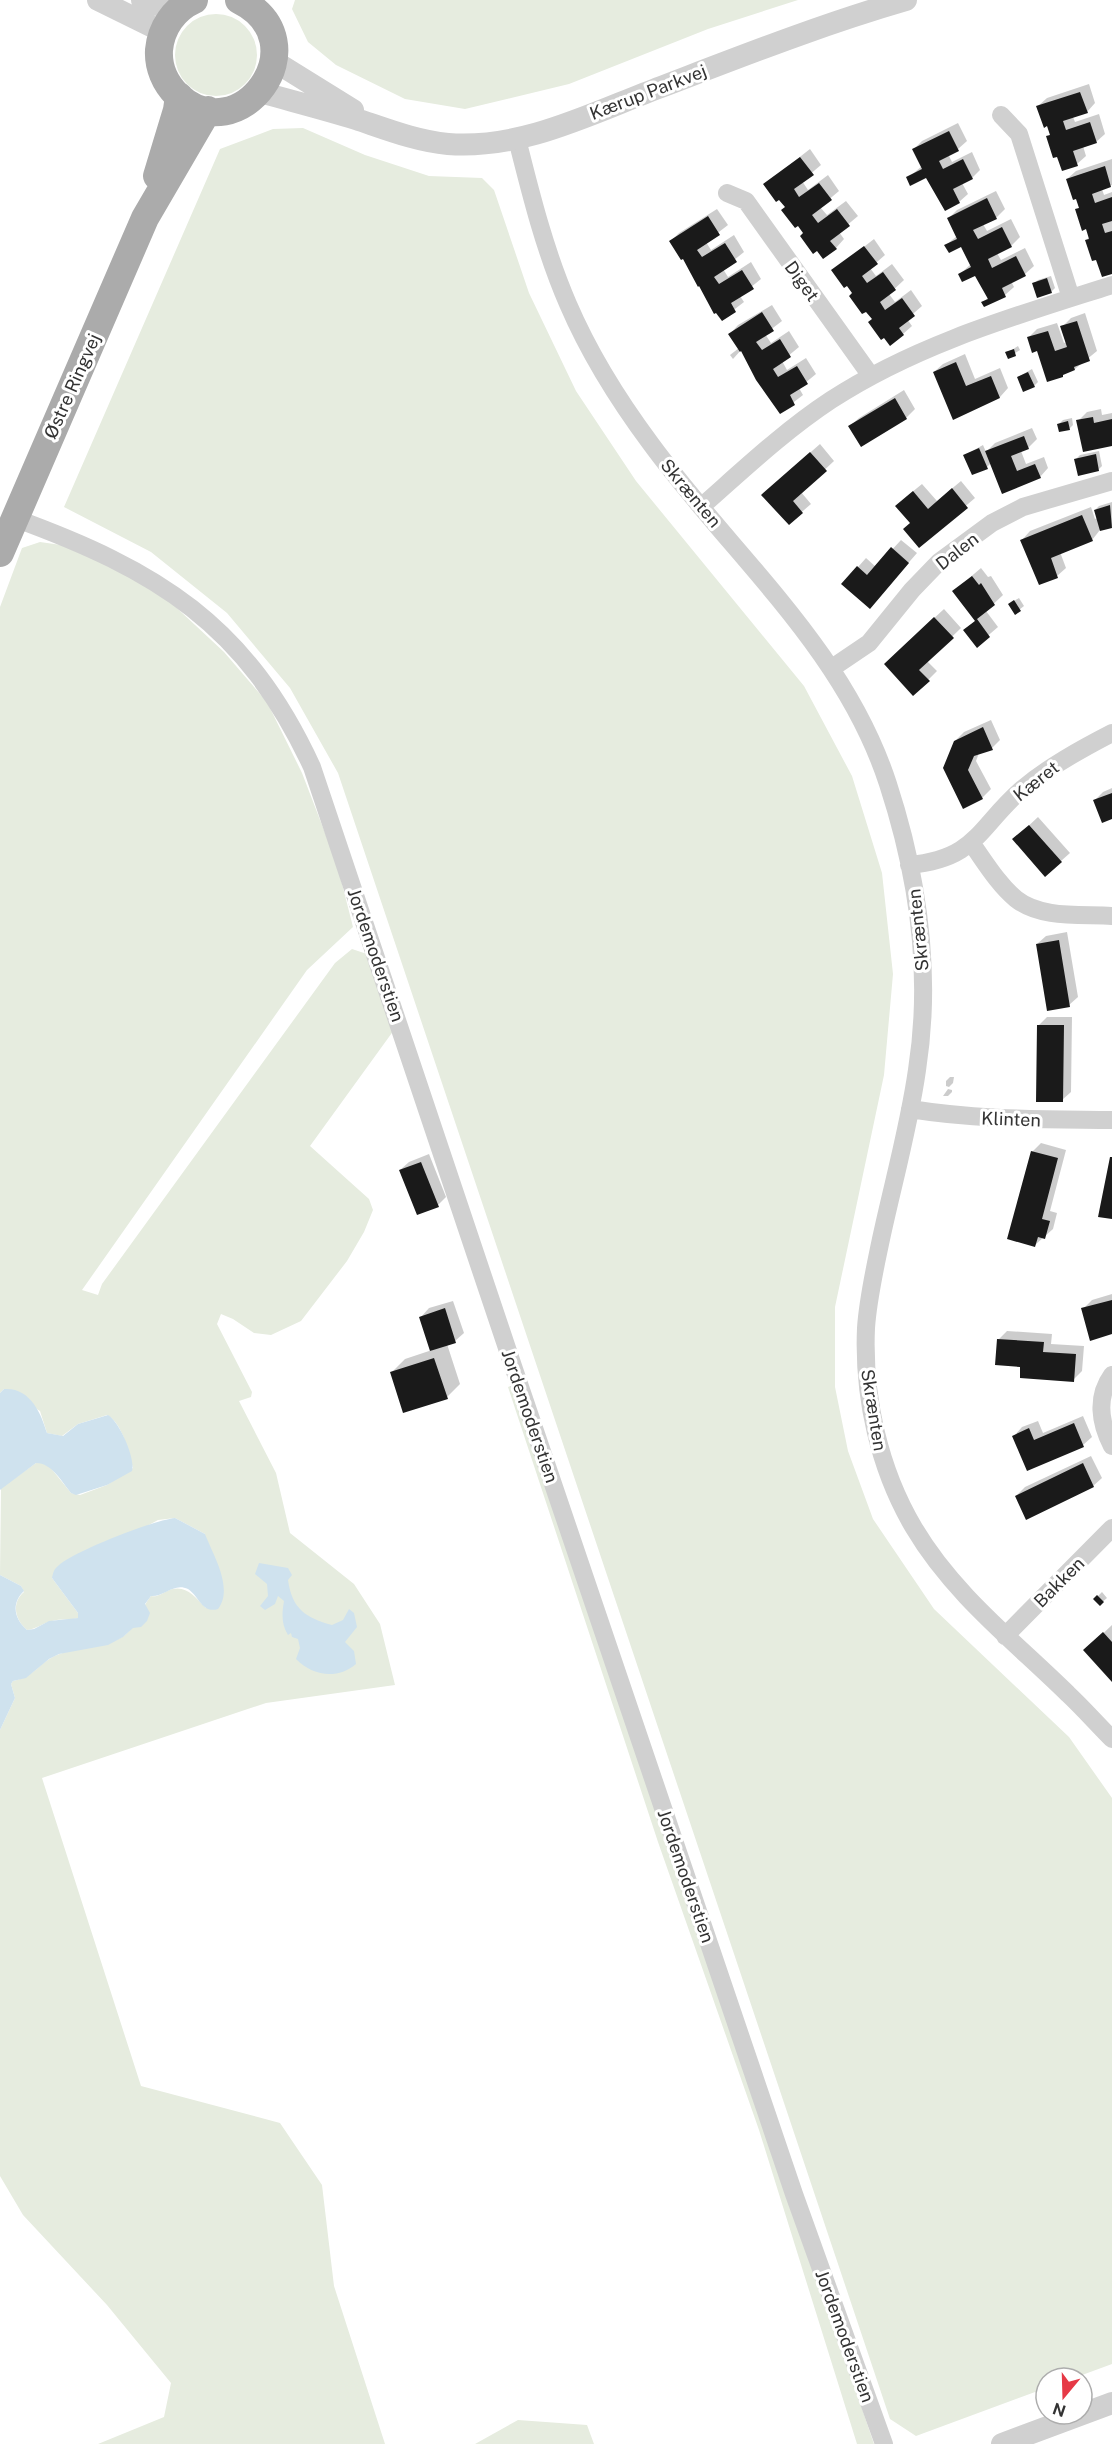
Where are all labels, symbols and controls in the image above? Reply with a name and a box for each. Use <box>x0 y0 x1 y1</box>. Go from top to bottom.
street label: Kærup Parkvej <box>587 60 709 124</box>
street label: Diget <box>780 257 824 305</box>
street label: Østre Ringvej <box>39 330 105 442</box>
street label: Skrænten <box>656 455 726 531</box>
street label: Dalen <box>932 528 982 574</box>
street label: Kæret <box>1009 757 1063 805</box>
street label: Jordemoderstien <box>343 886 409 1024</box>
street label: Skrænten <box>903 888 933 972</box>
street label: Klinten <box>981 1107 1041 1131</box>
street label: Jordemoderstien <box>497 1347 563 1485</box>
street label: Skrænten <box>857 1368 891 1452</box>
street label: Bakken <box>1030 1553 1088 1611</box>
street label: Jordemoderstien <box>653 1807 719 1945</box>
street label: Jordemoderstien <box>811 2267 879 2405</box>
north arrow <box>1034 2366 1094 2426</box>
text: N <box>1050 2399 1068 2421</box>

